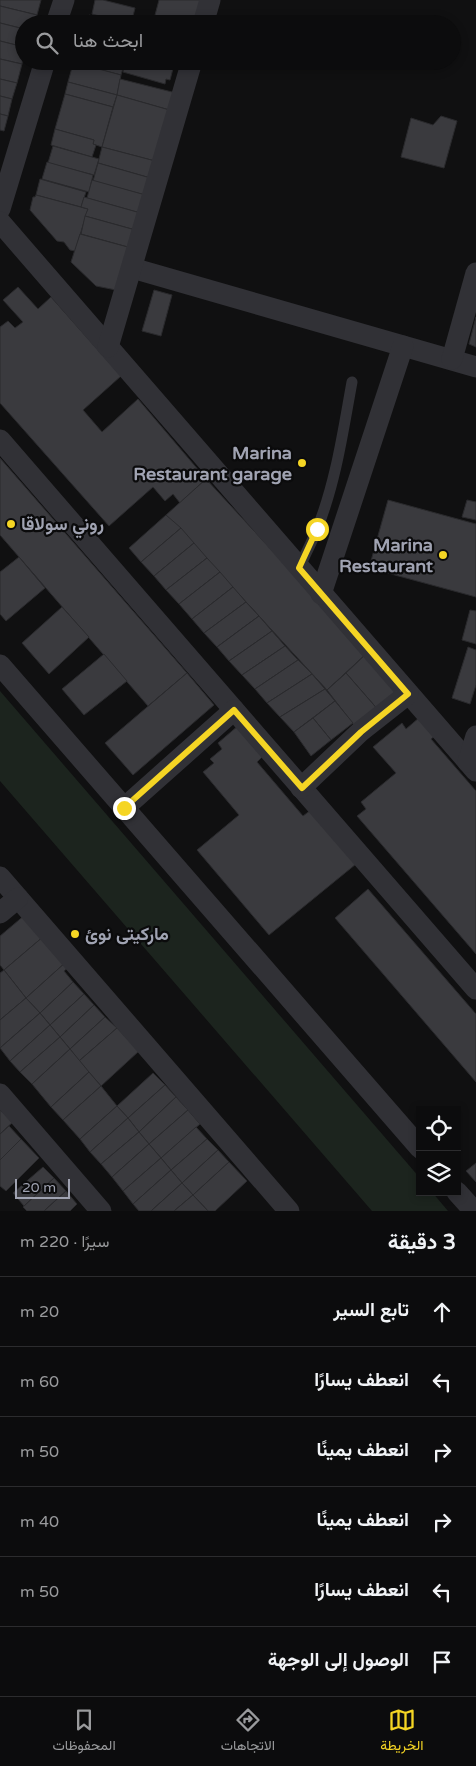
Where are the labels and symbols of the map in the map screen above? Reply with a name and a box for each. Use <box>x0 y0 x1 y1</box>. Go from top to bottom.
place label: Marina Restaurant garage <box>133 442 292 485</box>
marker: Marina Restaurant garage <box>296 457 308 469</box>
place label: روني سولاقا <box>21 513 104 539</box>
marker: روني سولاقا <box>5 518 17 530</box>
route start <box>306 518 329 541</box>
place label: Marina Restaurant <box>339 534 433 577</box>
marker: Marina Restaurant <box>437 549 449 561</box>
route end <box>113 797 136 820</box>
place label: مارکیتی نوئ <box>85 923 169 945</box>
marker: مارکیتی نوئ <box>69 928 81 940</box>
scale bar <box>15 1176 70 1199</box>

